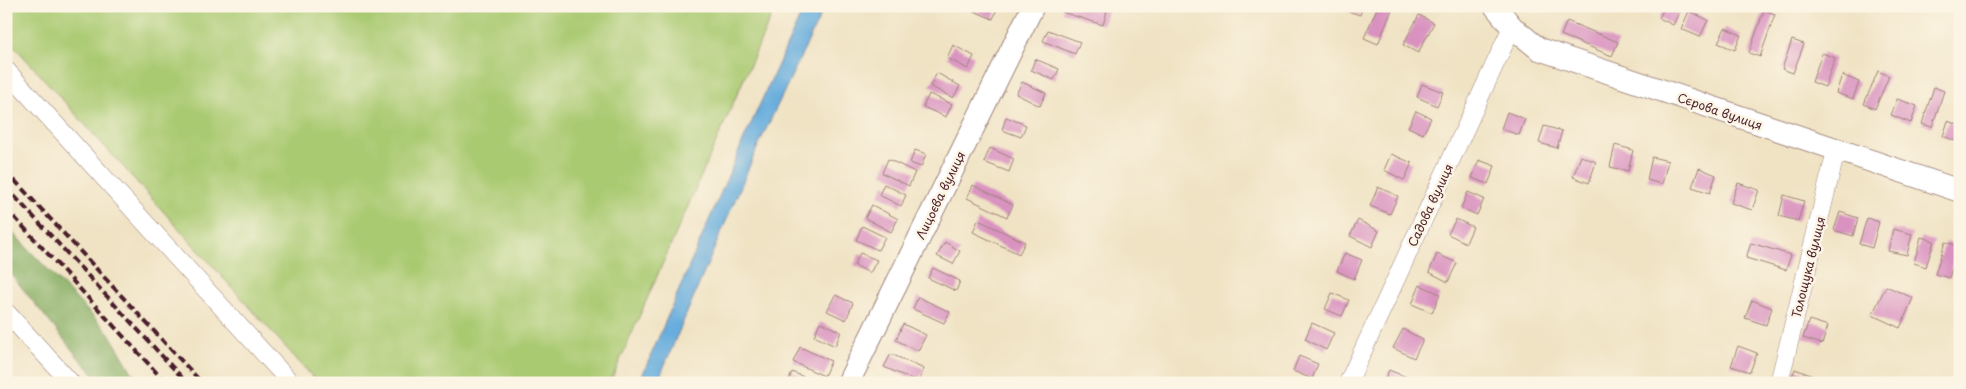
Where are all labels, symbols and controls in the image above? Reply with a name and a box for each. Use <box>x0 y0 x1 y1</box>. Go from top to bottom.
street label: Сєрова вулиця <box>1675 88 1765 134</box>
street label: Лицоєва вулиця <box>911 148 969 242</box>
street label: Садова вулиця <box>1403 161 1457 249</box>
street label: Толощука вулиця <box>1787 215 1829 319</box>

